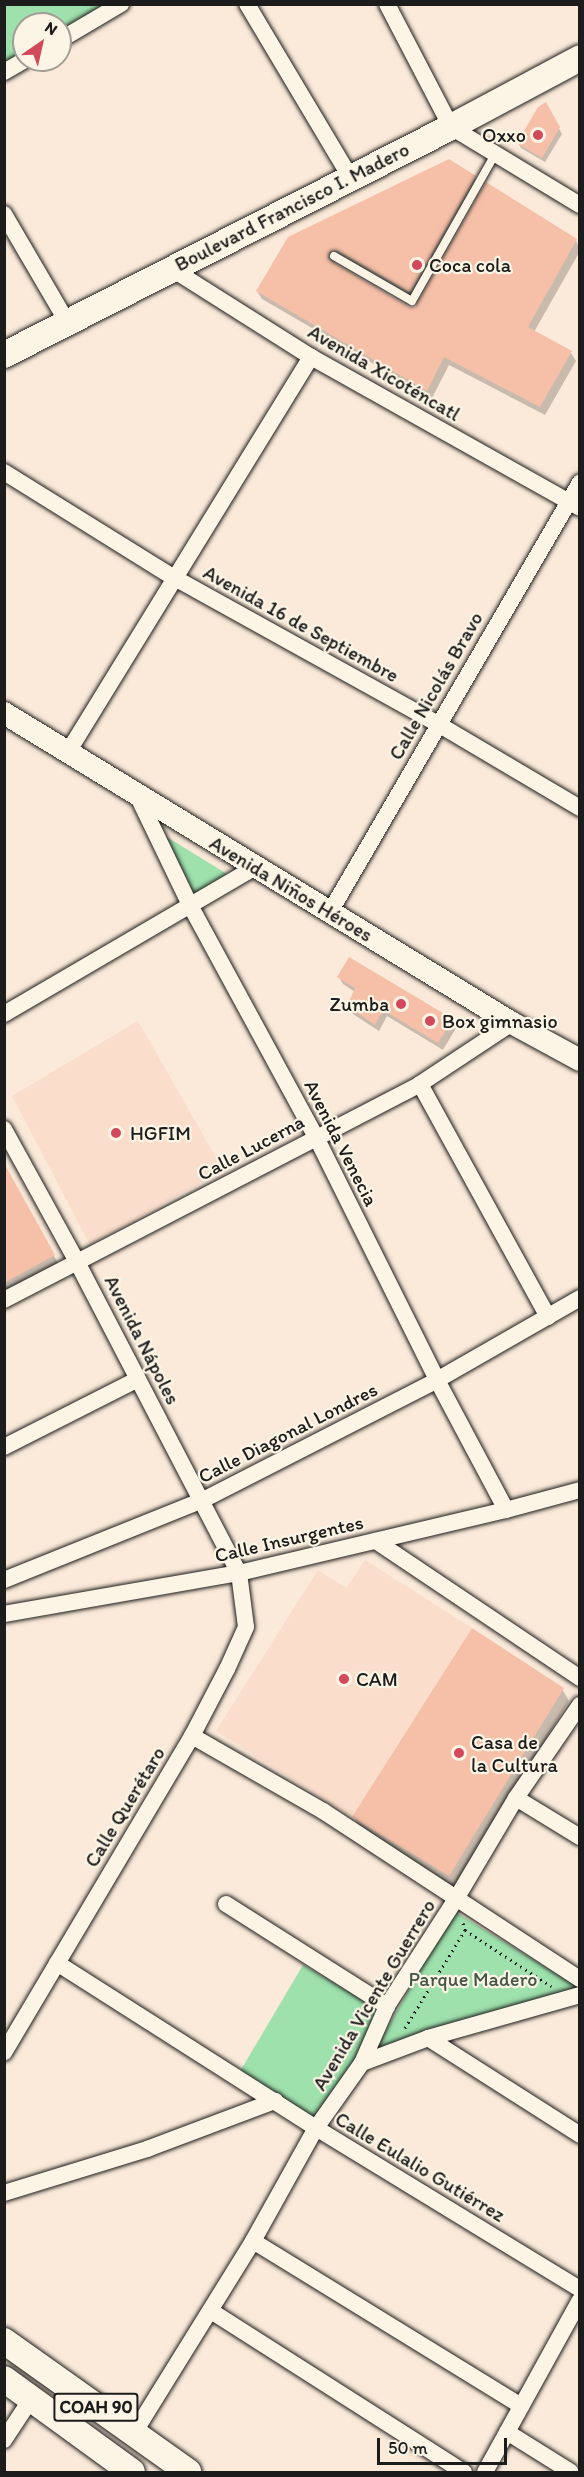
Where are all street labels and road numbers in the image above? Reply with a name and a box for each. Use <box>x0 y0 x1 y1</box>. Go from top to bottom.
street label: Boulevard Francisco I. Madero <box>171 137 413 277</box>
street label: Avenida Xicoténcatl <box>304 320 464 426</box>
street label: Avenida 16 de Septiembre <box>199 560 403 688</box>
street label: Calle Nicolás Bravo <box>384 608 488 764</box>
street label: Avenida Niños Héroes <box>205 831 377 947</box>
street label: Avenida Venecia <box>299 1076 383 1210</box>
street label: Calle Lucerna <box>193 1110 309 1186</box>
street label: Avenida Nápoles <box>99 1271 185 1409</box>
street label: Calle Diagonal Londres <box>195 1378 381 1488</box>
street label: Calle Insurgentes <box>212 1510 366 1568</box>
street label: Calle Querétaro <box>79 1742 171 1872</box>
street label: Avenida Vicente Guerrero <box>307 1895 441 2095</box>
street label: Calle Eulalio Gutiérrez <box>331 2107 509 2227</box>
road number: COAH 90 <box>52 2392 140 2422</box>

